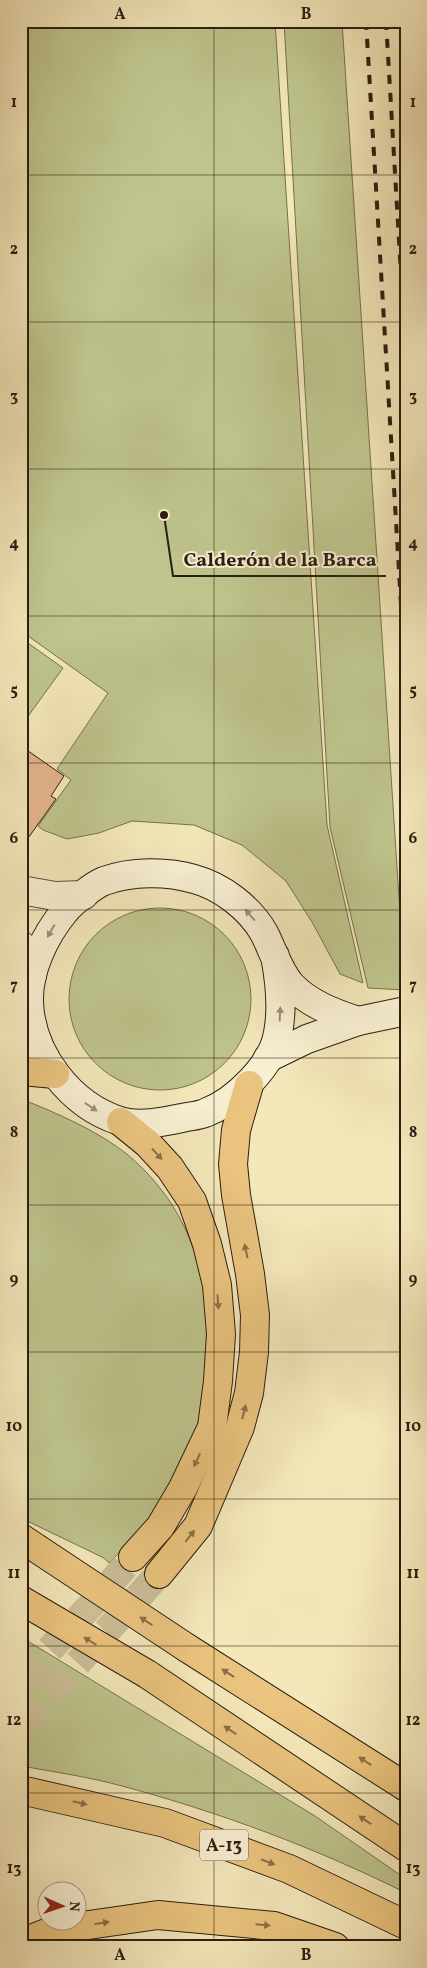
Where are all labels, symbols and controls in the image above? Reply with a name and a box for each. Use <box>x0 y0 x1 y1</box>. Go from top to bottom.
text: A <box>114 4 126 26</box>
text: B <box>301 4 312 26</box>
text: 1 <box>11 92 17 114</box>
text: 1 <box>410 92 416 114</box>
text: 2 <box>10 239 18 261</box>
text: 2 <box>409 239 417 261</box>
text: 3 <box>10 386 18 408</box>
text: 3 <box>409 386 417 408</box>
text: 4 <box>9 533 19 555</box>
text: 4 <box>408 533 418 555</box>
callout: Calderón de la Barca <box>173 541 386 576</box>
text: Calderón de la Barca <box>183 547 377 575</box>
text: 5 <box>10 680 18 702</box>
text: 5 <box>409 680 417 702</box>
text: 6 <box>10 828 19 850</box>
text: 6 <box>409 828 418 850</box>
one-way arrow <box>244 909 255 922</box>
one-way arrow <box>47 923 55 938</box>
text: 7 <box>10 975 18 997</box>
text: 7 <box>409 975 417 997</box>
one-way arrow <box>276 1005 284 1021</box>
one-way arrow <box>85 1102 98 1112</box>
text: 8 <box>10 1122 18 1144</box>
text: 8 <box>409 1122 417 1144</box>
one-way arrow <box>151 1148 163 1160</box>
one-way arrow <box>241 1243 249 1259</box>
text: 9 <box>10 1269 19 1291</box>
text: 9 <box>409 1269 418 1291</box>
one-way arrow <box>215 1294 223 1310</box>
one-way arrow <box>240 1404 248 1419</box>
text: 10 <box>6 1416 22 1438</box>
text: 10 <box>405 1416 421 1438</box>
one-way arrow <box>192 1453 200 1467</box>
one-way arrow <box>184 1530 195 1543</box>
text: 11 <box>8 1563 20 1585</box>
text: 11 <box>407 1563 419 1585</box>
one-way arrow <box>140 1616 153 1626</box>
one-way arrow <box>84 1636 97 1645</box>
one-way arrow <box>221 1669 234 1678</box>
text: 12 <box>7 1710 21 1732</box>
text: 12 <box>406 1710 420 1732</box>
one-way arrow <box>223 1725 237 1735</box>
one-way arrow <box>358 1756 371 1766</box>
one-way arrow <box>73 1799 88 1807</box>
one-way arrow <box>358 1815 372 1825</box>
road number: A-13 <box>200 1830 248 1860</box>
text: 13 <box>7 1858 21 1880</box>
text: 13 <box>406 1858 420 1880</box>
one-way arrow <box>261 1859 276 1866</box>
north arrow <box>38 1880 88 1930</box>
text: N <box>64 1901 83 1912</box>
one-way arrow <box>94 1919 110 1927</box>
one-way arrow <box>256 1921 272 1929</box>
text: A <box>114 1945 126 1967</box>
text: B <box>301 1945 312 1967</box>

